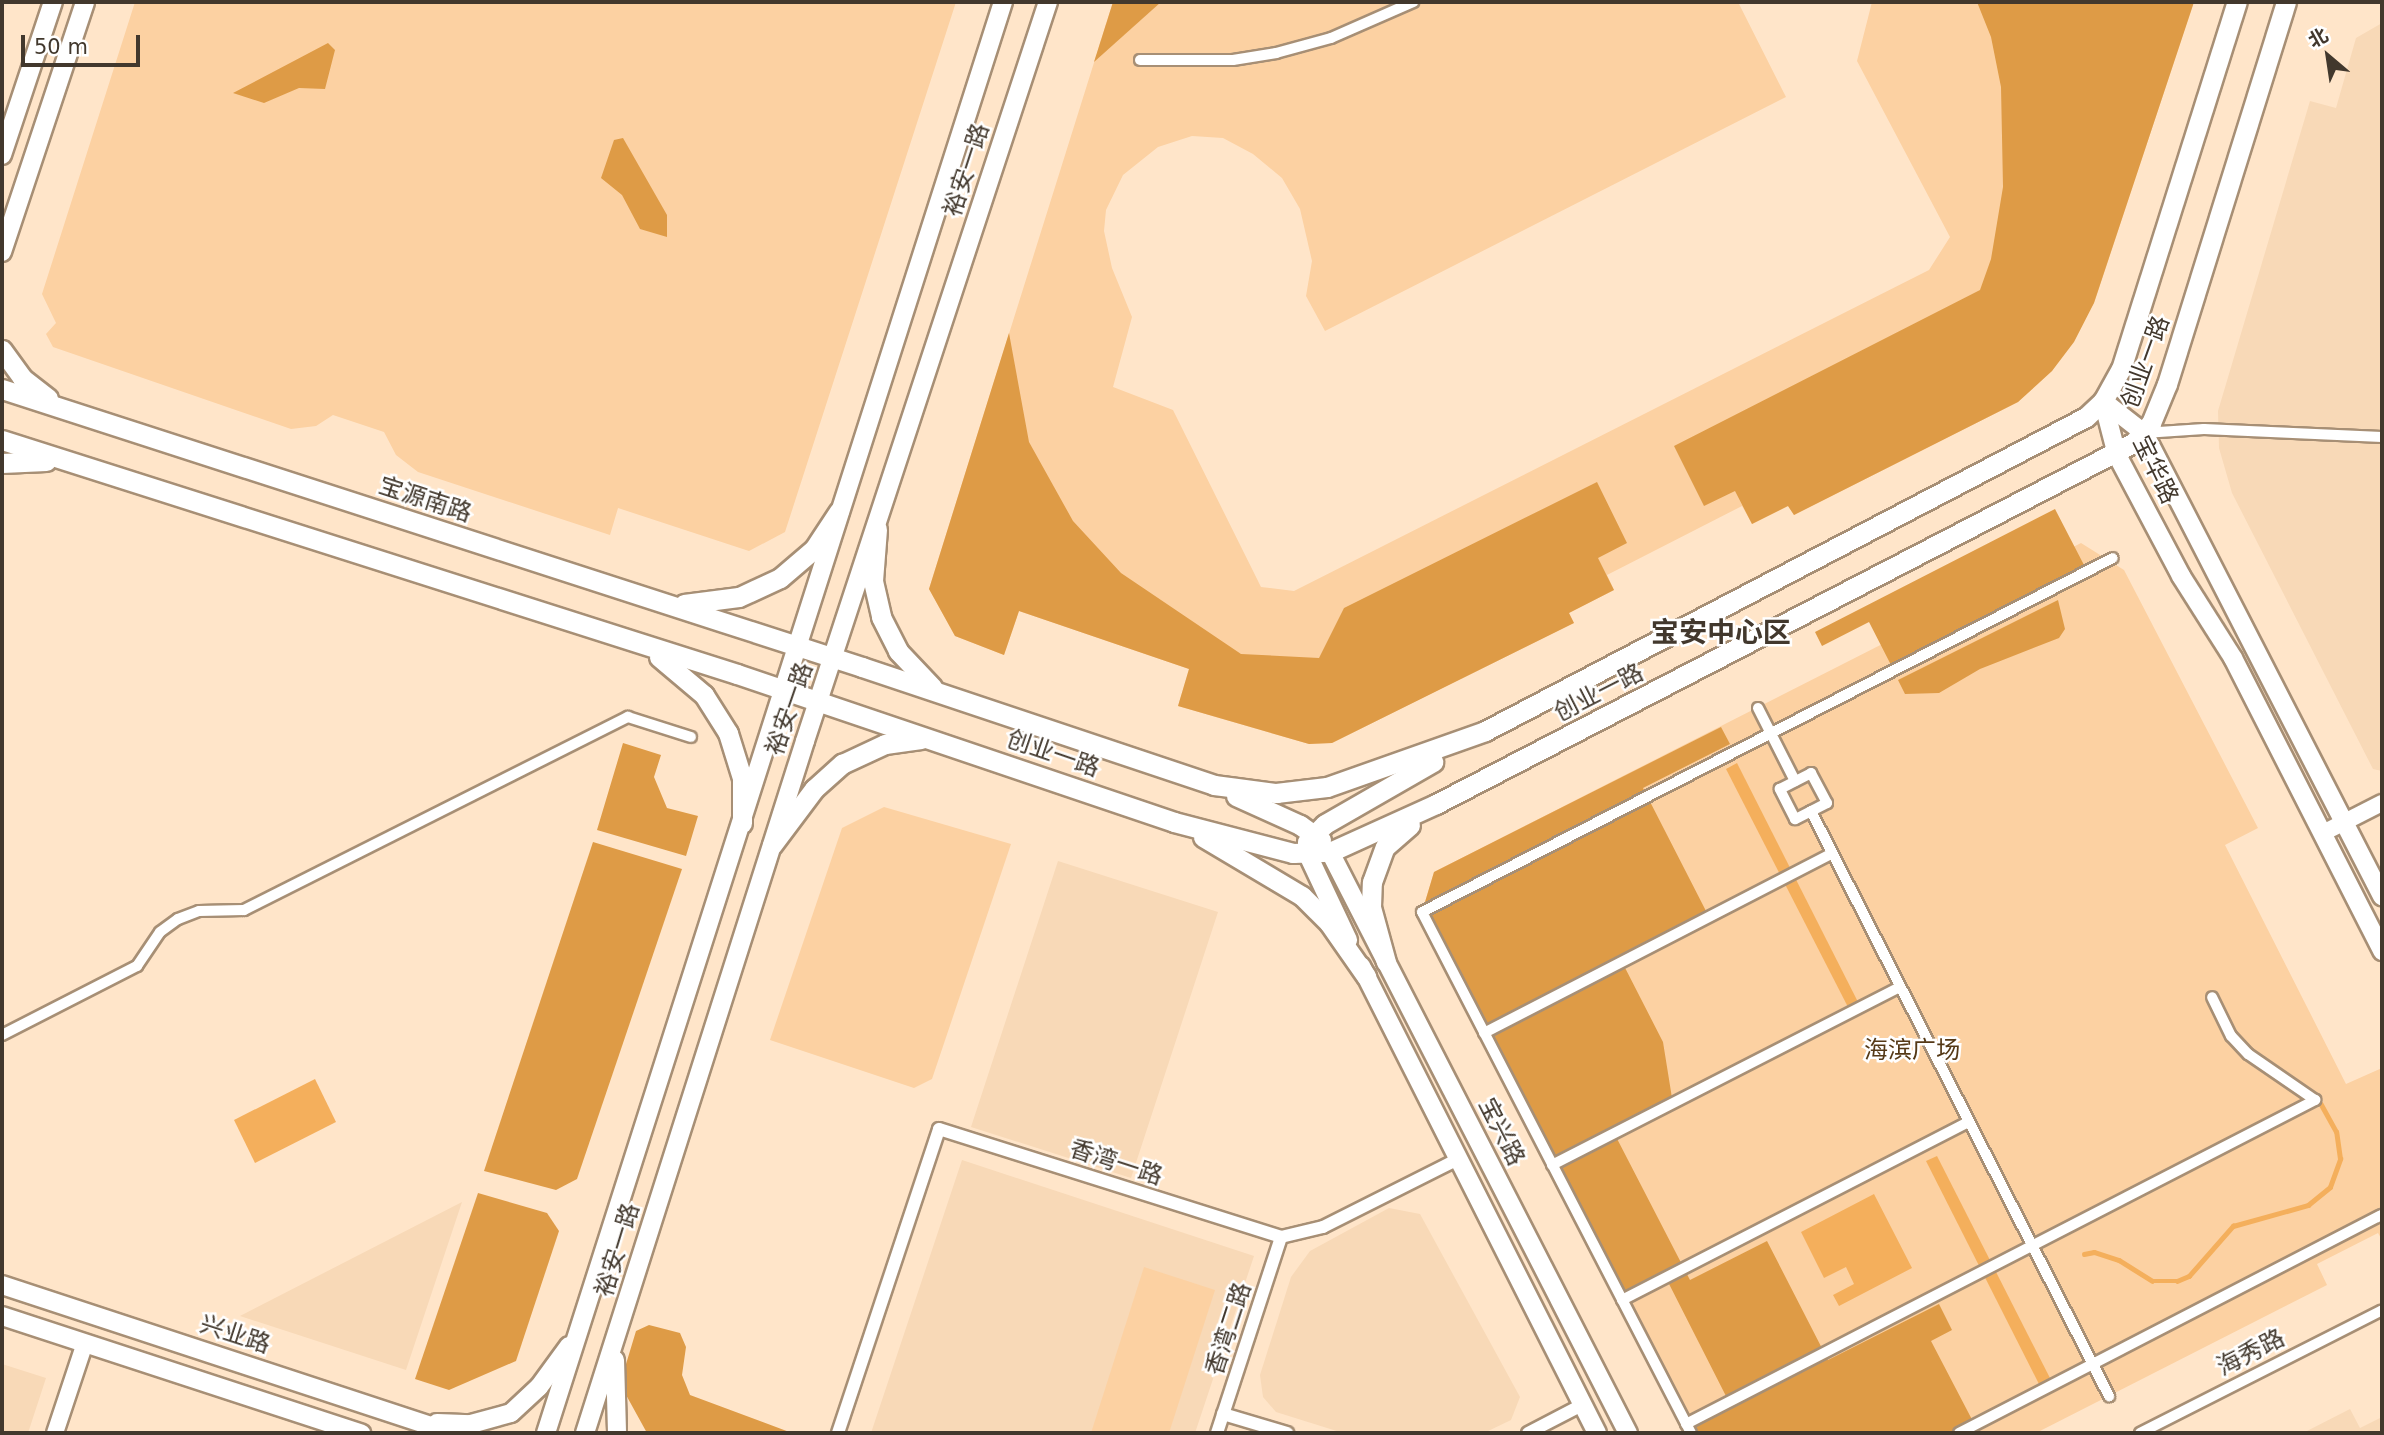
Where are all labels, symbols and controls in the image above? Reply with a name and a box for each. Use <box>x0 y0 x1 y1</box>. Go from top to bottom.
scale bar <box>24 21 144 65</box>
north arrow <box>2293 21 2363 91</box>
text: 北 <box>2304 23 2331 52</box>
text: 50 m <box>34 35 88 59</box>
street label: 裕安一路 <box>938 120 996 220</box>
street label: 创业一路 <box>2116 312 2176 412</box>
street label: 宝华路 <box>2126 431 2184 509</box>
street label: 宝源南路 <box>375 471 475 529</box>
district label: 宝安中心区 <box>1651 616 1791 650</box>
street label: 创业一路 <box>1550 658 1648 728</box>
street label: 裕安一路 <box>761 659 819 759</box>
street label: 创业一路 <box>1003 725 1103 783</box>
park label: 海滨广场 <box>1864 1037 1960 1065</box>
street label: 宝兴路 <box>1472 1093 1530 1171</box>
street label: 香湾一路 <box>1066 1134 1166 1192</box>
street label: 裕安一路 <box>590 1200 646 1300</box>
street label: 香湾二路 <box>1200 1279 1258 1379</box>
street label: 兴业路 <box>196 1310 274 1360</box>
street label: 海秀路 <box>2212 1324 2290 1382</box>

